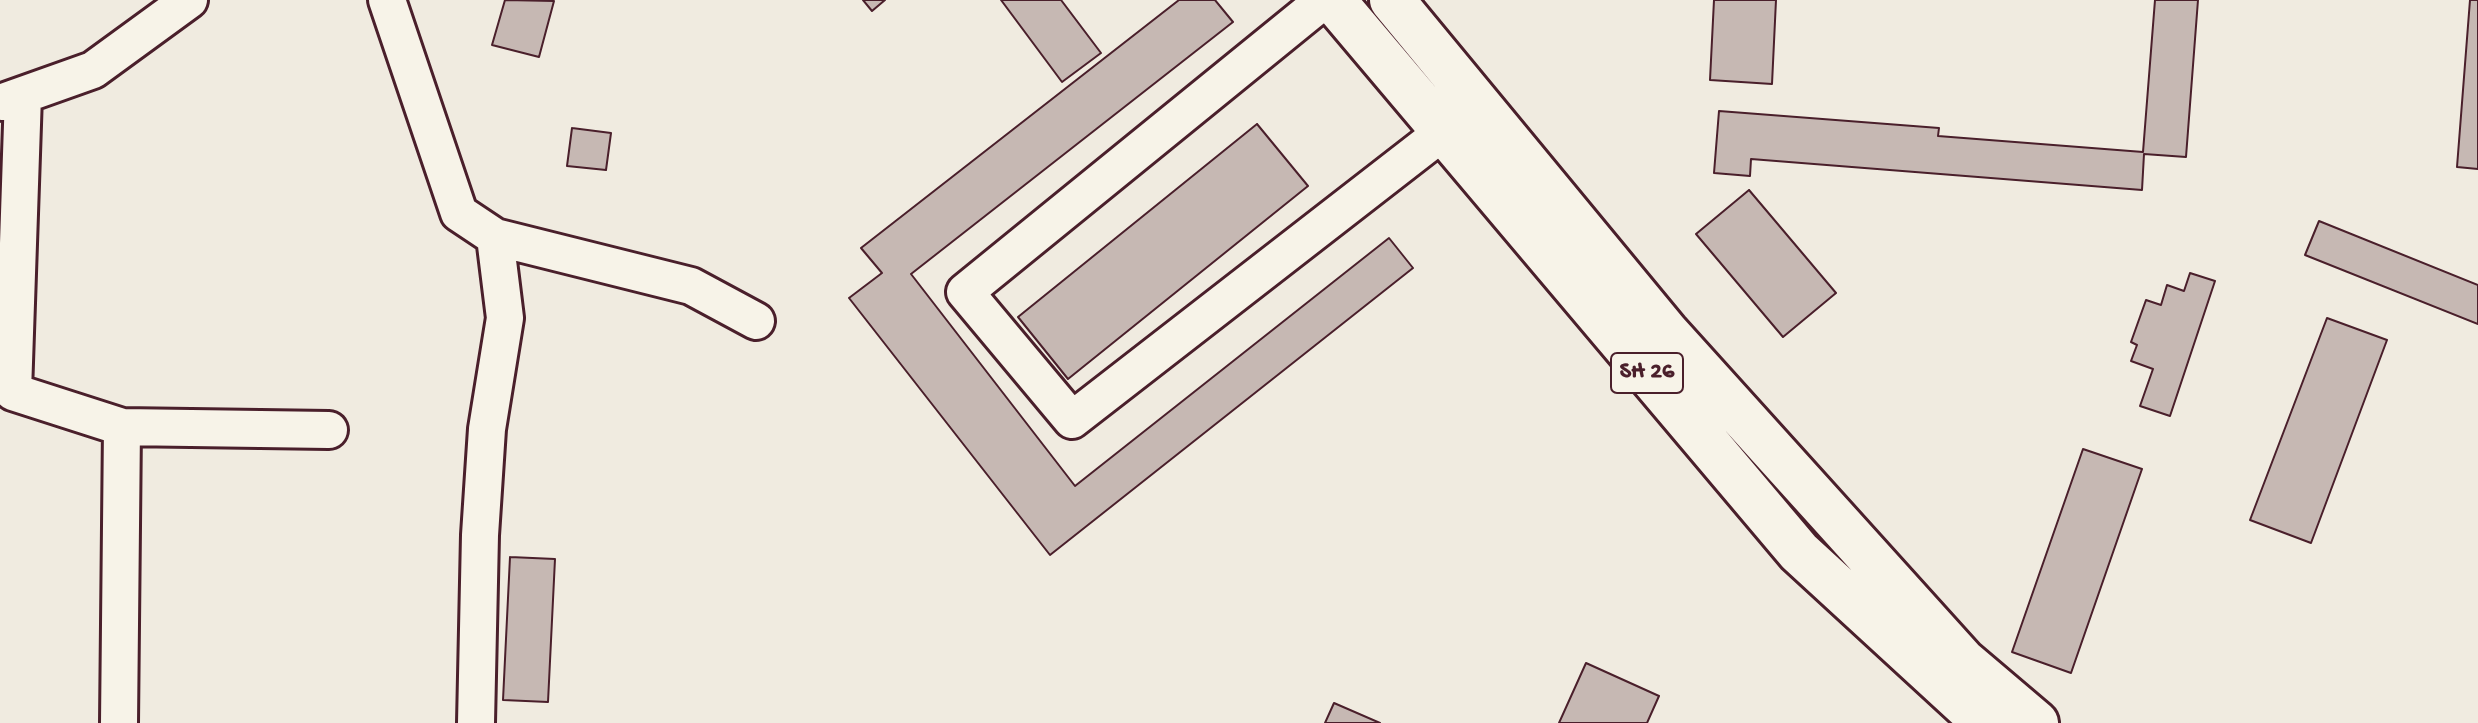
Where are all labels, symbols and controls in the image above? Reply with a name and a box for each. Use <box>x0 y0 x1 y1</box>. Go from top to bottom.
road number: SH 26 <box>1611 353 1683 393</box>

